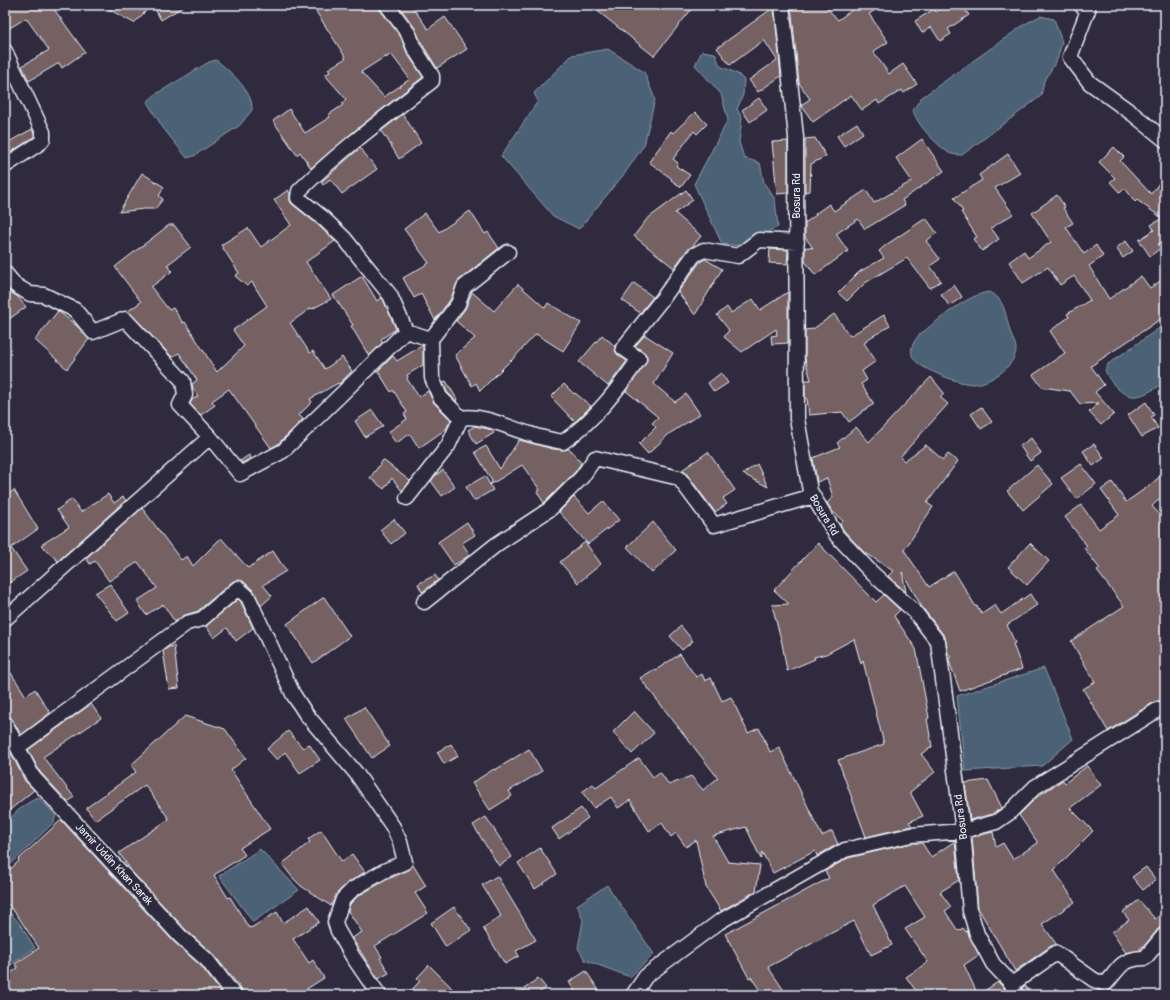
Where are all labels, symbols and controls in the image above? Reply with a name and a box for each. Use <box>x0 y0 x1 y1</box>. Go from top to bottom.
street label: Bosura Rd <box>790 173 803 219</box>
street label: Bosura Rd <box>807 492 841 538</box>
street label: Bosura Rd <box>952 794 970 840</box>
street label: Jamir Uddin Khan Sarak <box>73 820 156 908</box>

